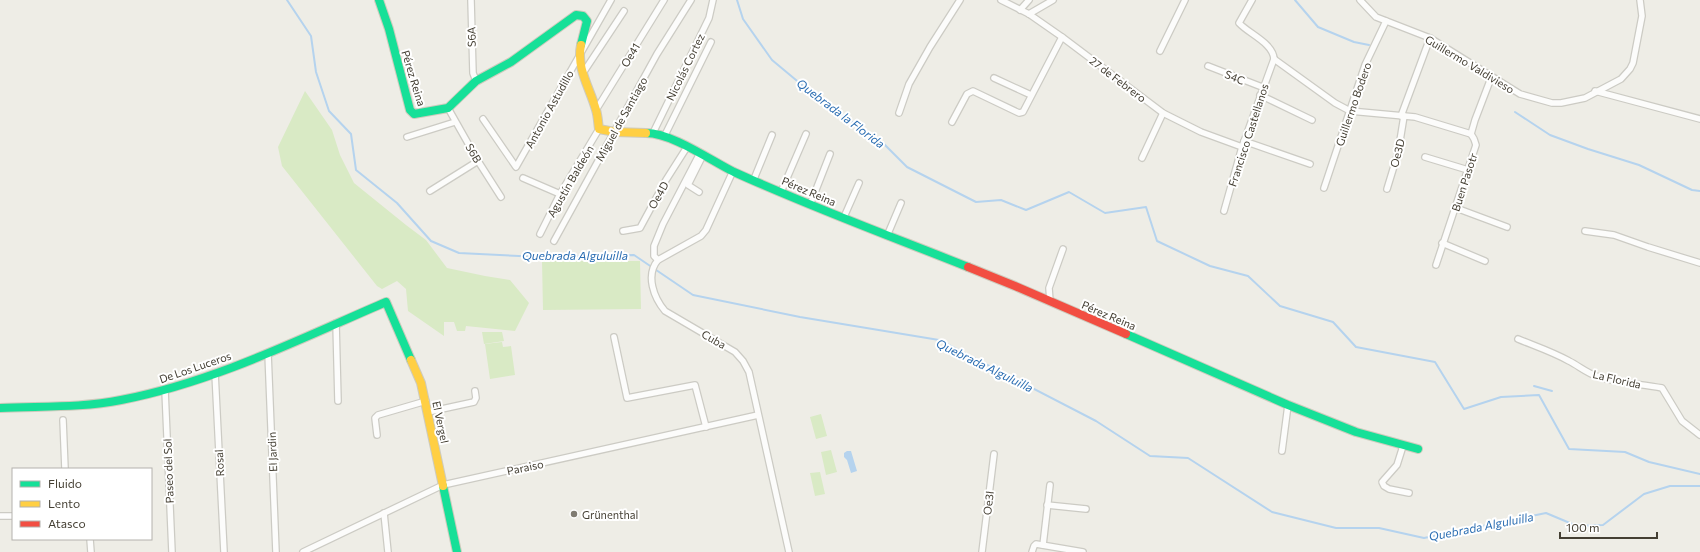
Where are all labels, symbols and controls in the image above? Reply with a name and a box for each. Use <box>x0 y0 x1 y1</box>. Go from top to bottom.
street label: S6A <box>464 26 478 47</box>
street label: Nicolás Cortez <box>663 31 707 103</box>
street label: Guillermo Valdivieso <box>1423 32 1517 96</box>
street label: Oe41 <box>618 41 642 69</box>
street label: Pérez Reina <box>399 48 429 108</box>
street label: 27 de Febrero <box>1087 54 1149 105</box>
street label: Guillermo Bodero <box>1333 60 1374 148</box>
street label: Antonio Astudillo <box>522 67 576 150</box>
street label: S4C <box>1223 67 1247 87</box>
street label: Miguel de Santiago <box>592 74 650 163</box>
water label: Quebrada la Florida <box>794 75 888 151</box>
street label: Francisco Castellanos <box>1225 82 1271 188</box>
street label: Oe3D <box>1387 137 1407 169</box>
street label: S6B <box>463 141 485 165</box>
street label: Agustín Baldeón <box>544 143 596 219</box>
street label: Buen Pasotr <box>1448 151 1480 213</box>
street label: Pérez Reina <box>780 174 838 208</box>
street label: Oe4D <box>645 179 671 211</box>
water label: Quebrada Alguluilla <box>522 248 628 262</box>
street label: Pérez Reina <box>1080 298 1138 332</box>
street label: Cuba <box>700 327 728 351</box>
water label: Quebrada Alguluilla <box>934 335 1036 395</box>
street label: De Los Luceros <box>157 349 233 385</box>
street label: La Florida <box>1592 367 1642 391</box>
street label: El Vergel <box>430 400 452 444</box>
street label: El Jardin <box>265 432 280 472</box>
street label: Paseo del Sol <box>160 438 176 504</box>
street label: Rosal <box>212 449 226 477</box>
street label: Paraiso <box>505 457 545 477</box>
legend <box>12 468 152 540</box>
text: Fluido <box>48 476 82 490</box>
street label: Oe3I <box>980 490 996 516</box>
text: Lento <box>48 496 80 510</box>
place label: Grünenthal <box>582 508 638 521</box>
marker: Grünenthal <box>569 509 579 519</box>
water label: Quebrada Alguluilla <box>1428 509 1534 543</box>
scale bar <box>1560 514 1657 540</box>
text: Atasco <box>48 516 86 530</box>
text: 100 m <box>1566 520 1600 534</box>

